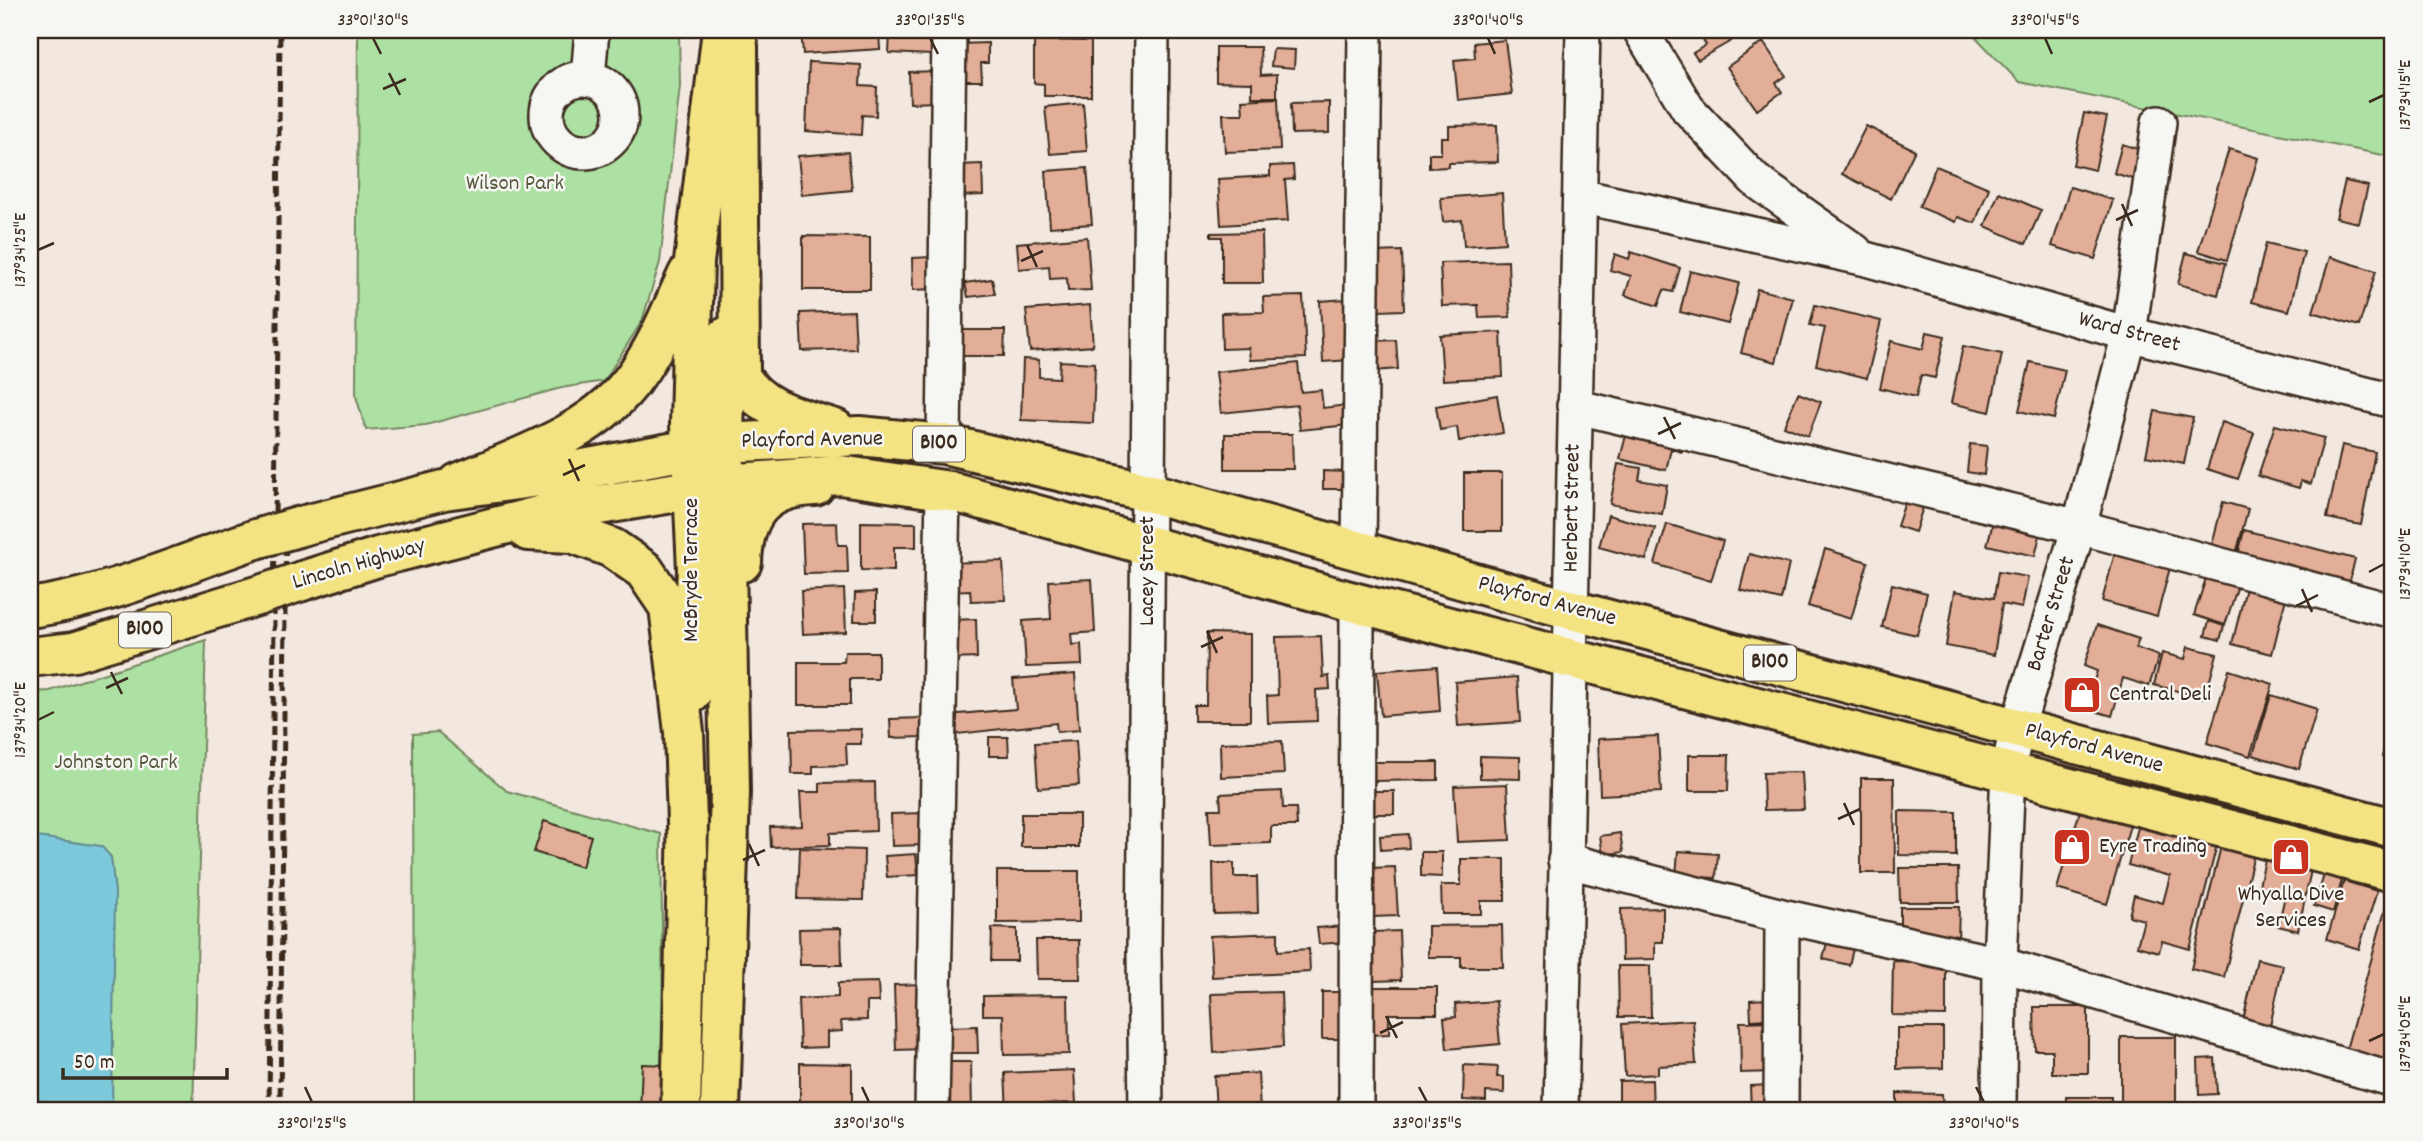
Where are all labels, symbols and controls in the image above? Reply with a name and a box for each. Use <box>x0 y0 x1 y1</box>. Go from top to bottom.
text: 33°01'30"S <box>337 9 409 34</box>
text: 33°01'35"S <box>895 9 965 34</box>
text: 33°01'40"S <box>1453 9 1523 34</box>
text: 33°01'45"S <box>2010 9 2080 34</box>
text: 137°34'15"E <box>2394 60 2419 130</box>
park label: Wilson Park <box>466 168 564 201</box>
text: 137°34'25"E <box>9 213 34 287</box>
street label: Ward Street <box>2074 304 2184 362</box>
street label: Playford Avenue <box>741 423 883 459</box>
road number: B100 <box>913 426 965 462</box>
street label: Herbert Street <box>1555 443 1591 573</box>
street label: McBryde Terrace <box>676 498 709 642</box>
street label: Lacey Street <box>1132 516 1165 626</box>
text: 137°34'10"E <box>2394 528 2419 600</box>
street label: Lincoln Highway <box>289 530 430 600</box>
street label: Barter Street <box>2019 552 2085 676</box>
street label: Playford Avenue <box>1474 568 1620 636</box>
road number: B100 <box>119 612 171 648</box>
road number: B100 <box>1744 646 1796 680</box>
shop icon: Central Deli <box>2061 674 2103 716</box>
place label: Central Deli <box>2109 679 2211 712</box>
text: 137°34'20"E <box>9 682 34 758</box>
street label: Playford Avenue <box>2021 715 2167 783</box>
park label: Johnston Park <box>54 747 178 780</box>
shop icon: Eyre Trading <box>2051 826 2093 868</box>
place label: Eyre Trading <box>2099 831 2207 864</box>
shop icon: Whyalla Dive Services <box>2270 836 2312 878</box>
place label: Whyalla Dive Services <box>2238 879 2344 938</box>
text: 137°34'05"E <box>2394 996 2419 1072</box>
scale bar <box>63 1036 228 1080</box>
text: 50 m <box>74 1049 114 1079</box>
text: 33°01'25"S <box>277 1112 347 1137</box>
text: 33°01'30"S <box>833 1112 905 1137</box>
text: 33°01'35"S <box>1392 1112 1462 1137</box>
text: 33°01'40"S <box>1949 1112 2019 1137</box>

